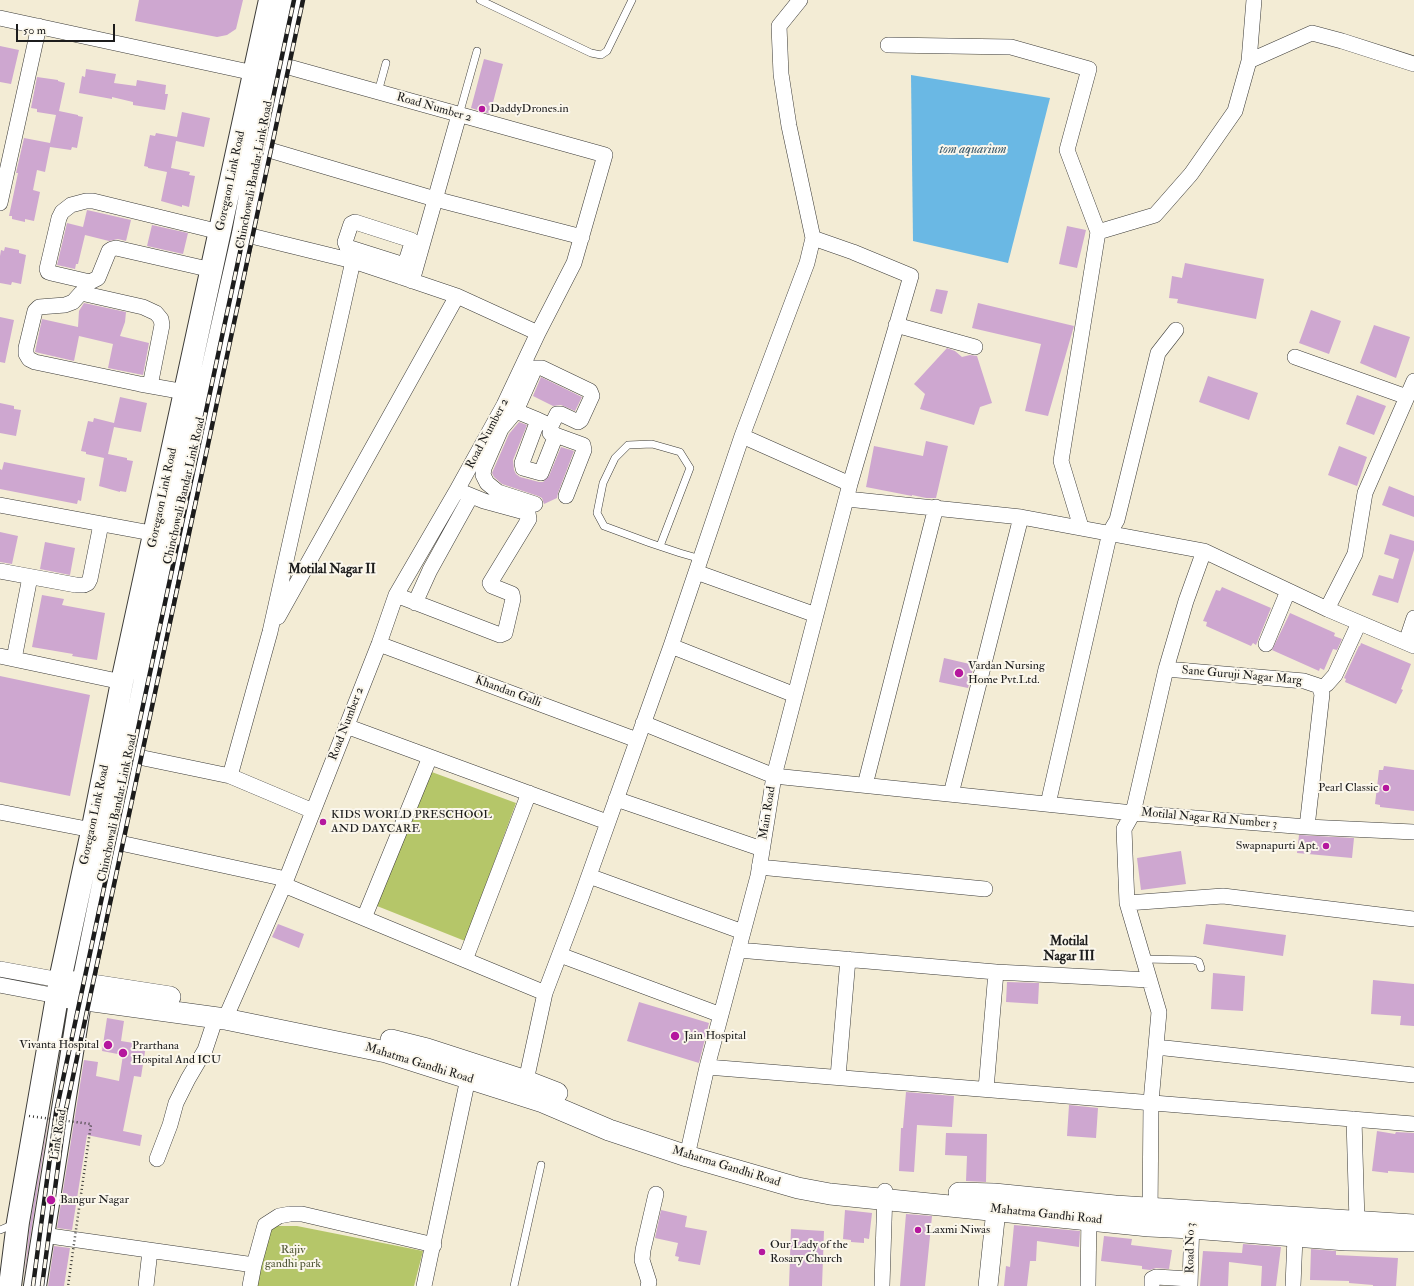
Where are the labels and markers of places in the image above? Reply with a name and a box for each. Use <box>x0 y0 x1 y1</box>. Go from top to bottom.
place label: DaddyDrones.in <box>490 102 569 116</box>
marker: DaddyDrones.in <box>477 104 487 114</box>
place label: Vardan Nursing Home Pvt.Ltd. <box>968 659 1045 687</box>
marker: Vardan Nursing Home Pvt.Ltd. <box>953 667 965 679</box>
place label: Pearl Classic <box>1318 781 1378 795</box>
marker: Pearl Classic <box>1381 783 1391 793</box>
place label: KIDS WORLD PRESCHOOL AND DAYCARE <box>331 808 492 836</box>
marker: KIDS WORLD PRESCHOOL AND DAYCARE <box>318 817 328 827</box>
place label: Swapnapurti Apt. <box>1236 839 1318 853</box>
marker: Swapnapurti Apt. <box>1321 841 1331 851</box>
place label: Jain Hospital <box>684 1029 746 1043</box>
marker: Jain Hospital <box>669 1030 681 1042</box>
place label: Vivanta Hospital <box>19 1038 99 1052</box>
marker: Vivanta Hospital <box>102 1039 114 1051</box>
place label: Prarthana Hospital And ICU <box>132 1039 221 1067</box>
marker: Prarthana Hospital And ICU <box>117 1047 129 1059</box>
place label: Bangur Nagar <box>60 1193 129 1207</box>
marker: Bangur Nagar <box>45 1194 57 1206</box>
place label: Laxmi Niwas <box>926 1223 990 1237</box>
marker: Laxmi Niwas <box>913 1225 923 1235</box>
place label: Our Lady of the Rosary Church <box>770 1238 848 1266</box>
marker: Our Lady of the Rosary Church <box>757 1247 767 1257</box>

